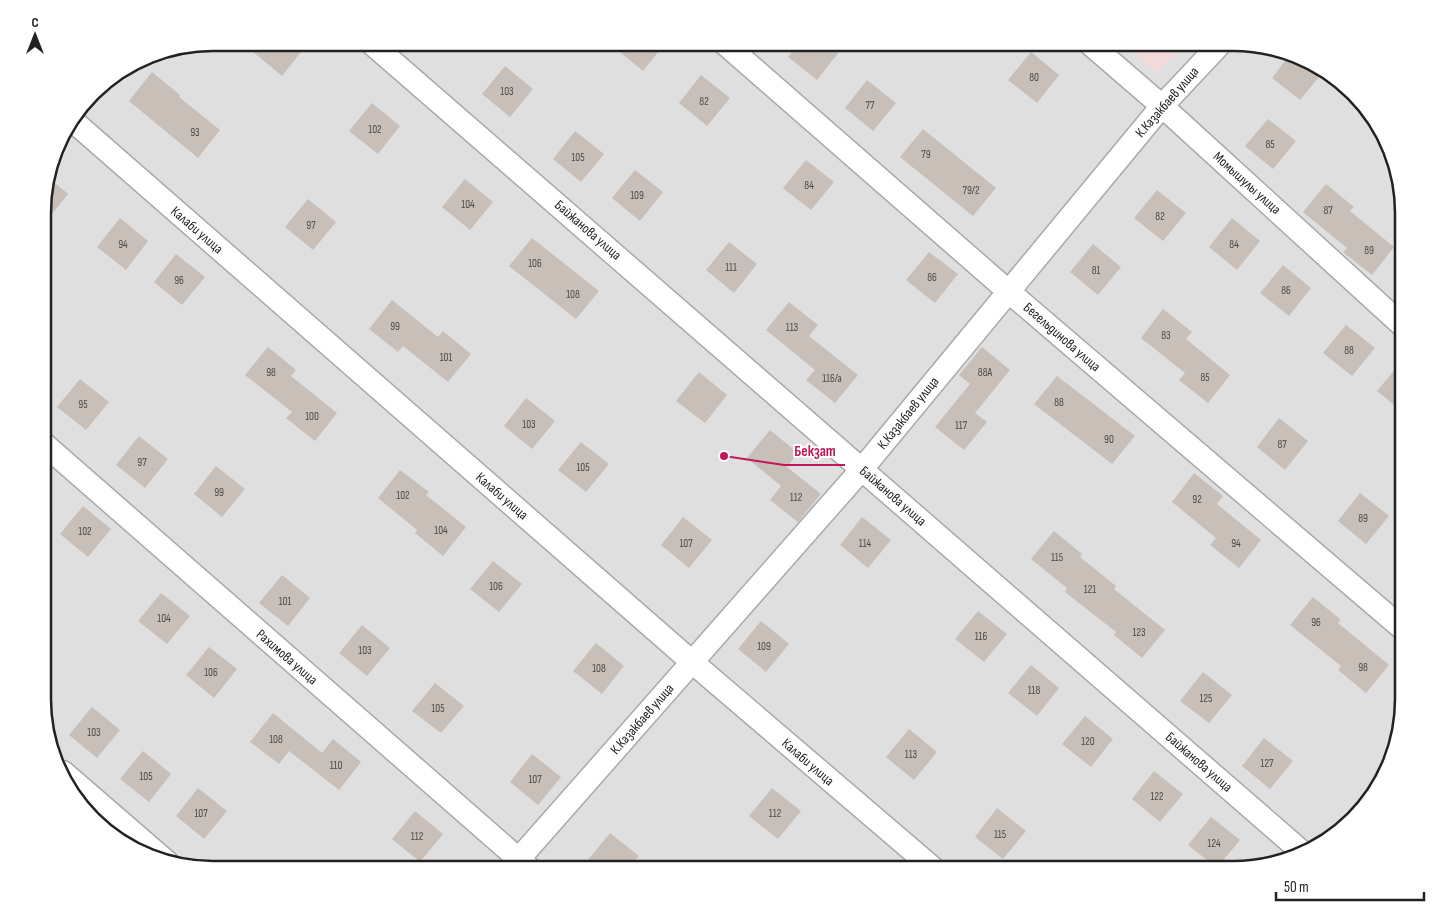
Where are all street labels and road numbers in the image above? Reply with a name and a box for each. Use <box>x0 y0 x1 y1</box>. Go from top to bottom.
street label: К.Казакбаев улица <box>1132 63 1202 141</box>
street label: Момышулы улица <box>1210 148 1284 218</box>
street label: Байжанова улица <box>551 196 625 264</box>
street label: Калаби улица <box>167 203 227 257</box>
street label: Бегельдинова улица <box>1020 299 1104 375</box>
street label: К.Казакбаев улица <box>874 373 942 453</box>
street label: Байжанова улица <box>856 462 930 530</box>
street label: Калаби улица <box>472 469 532 523</box>
street label: Рахимова улица <box>253 626 321 688</box>
street label: К.Казакбаев улица <box>607 680 677 758</box>
street label: Байжанова улица <box>1162 728 1236 796</box>
street label: Калаби улица <box>778 735 838 789</box>

